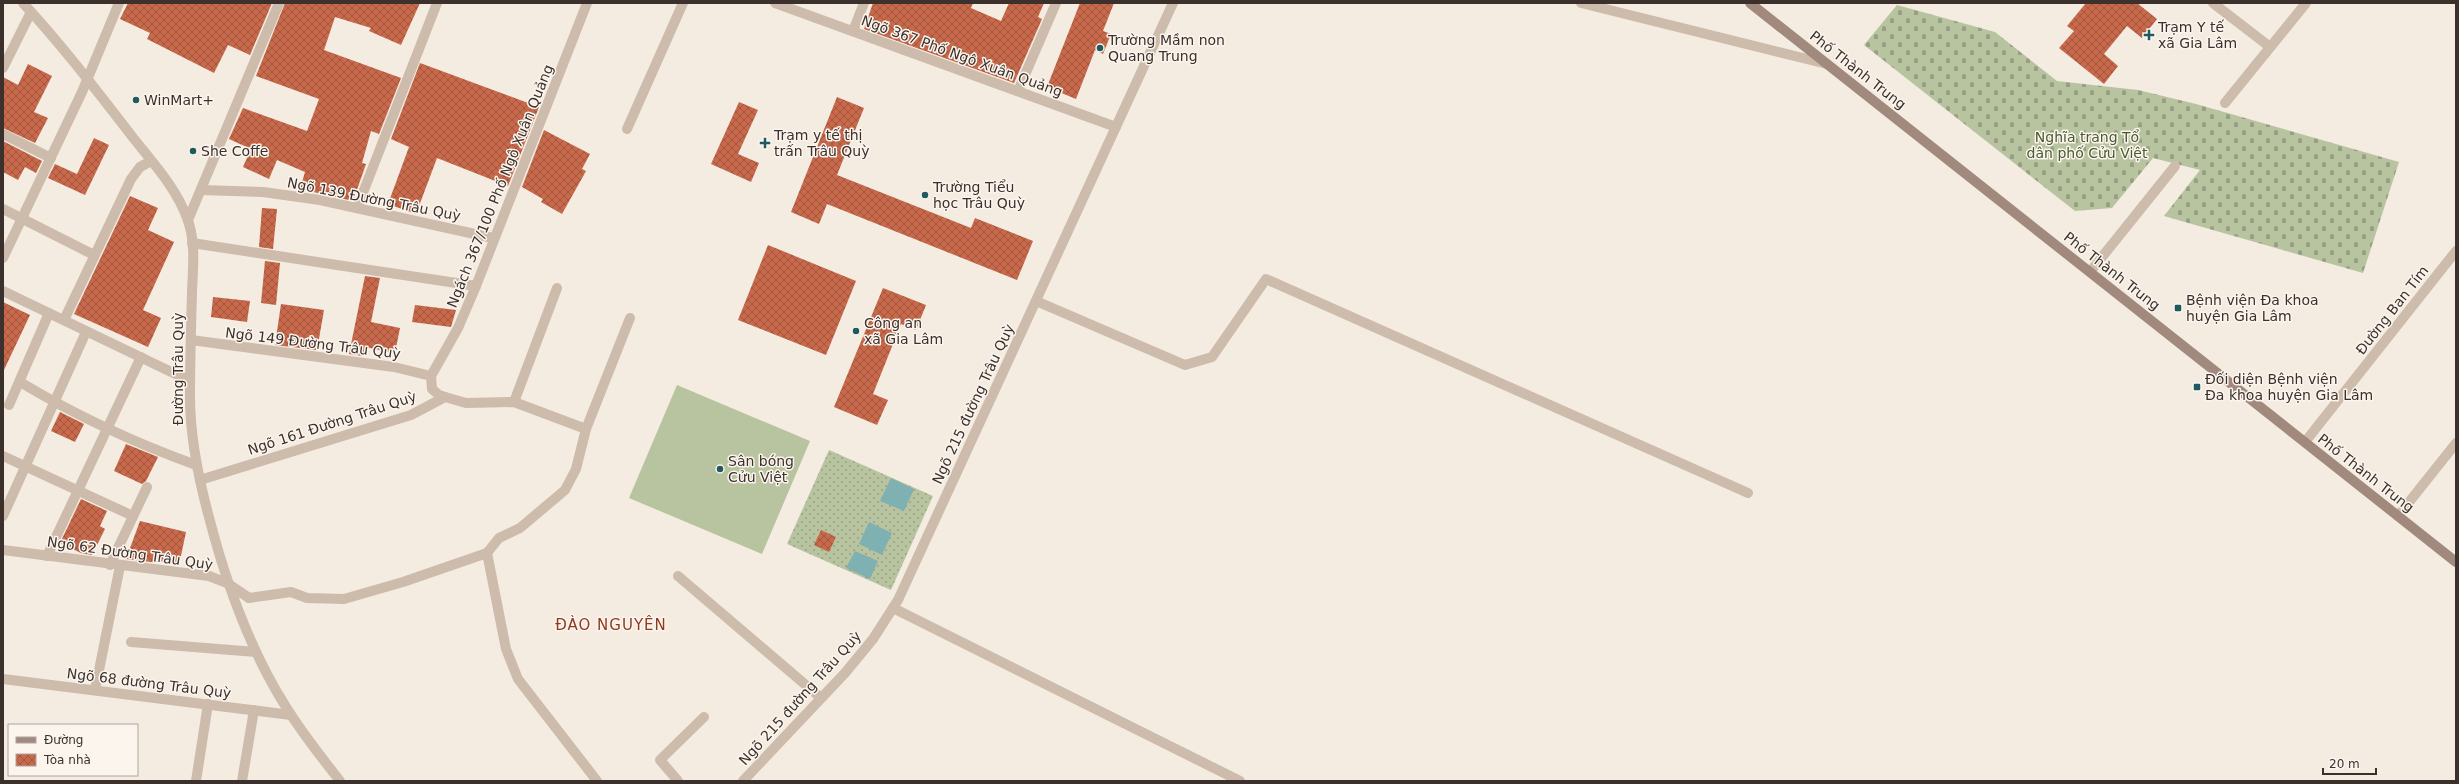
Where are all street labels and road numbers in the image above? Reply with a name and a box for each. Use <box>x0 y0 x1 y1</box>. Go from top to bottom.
street label: Ngõ 367 Phố Ngô Xuân Quảng <box>859 12 1065 100</box>
street label: Phố Thành Trung <box>1807 28 1909 112</box>
street label: Ngách 367/100 Phố Ngô Xuân Quảng <box>444 62 556 310</box>
street label: Ngõ 139 Đường Trâu Quỳ <box>286 174 462 224</box>
street label: Phố Thành Trung <box>2061 229 2163 313</box>
street label: Đường Ban Tím <box>2352 262 2432 358</box>
street label: Đường Trâu Quỳ <box>170 313 186 425</box>
street label: Ngõ 215 đường Trâu Quỳ <box>929 322 1017 486</box>
street label: Ngõ 149 Đường Trâu Quỳ <box>224 324 402 362</box>
street label: Ngõ 161 Đường Trâu Quỳ <box>246 388 418 458</box>
street label: Phố Thành Trung <box>2315 431 2417 515</box>
street label: Ngõ 62 Đường Trâu Quỳ <box>46 533 214 573</box>
street label: Ngõ 215 đường Trâu Quỳ <box>736 628 864 768</box>
street label: Ngõ 68 đường Trâu Quỳ <box>66 665 232 701</box>

